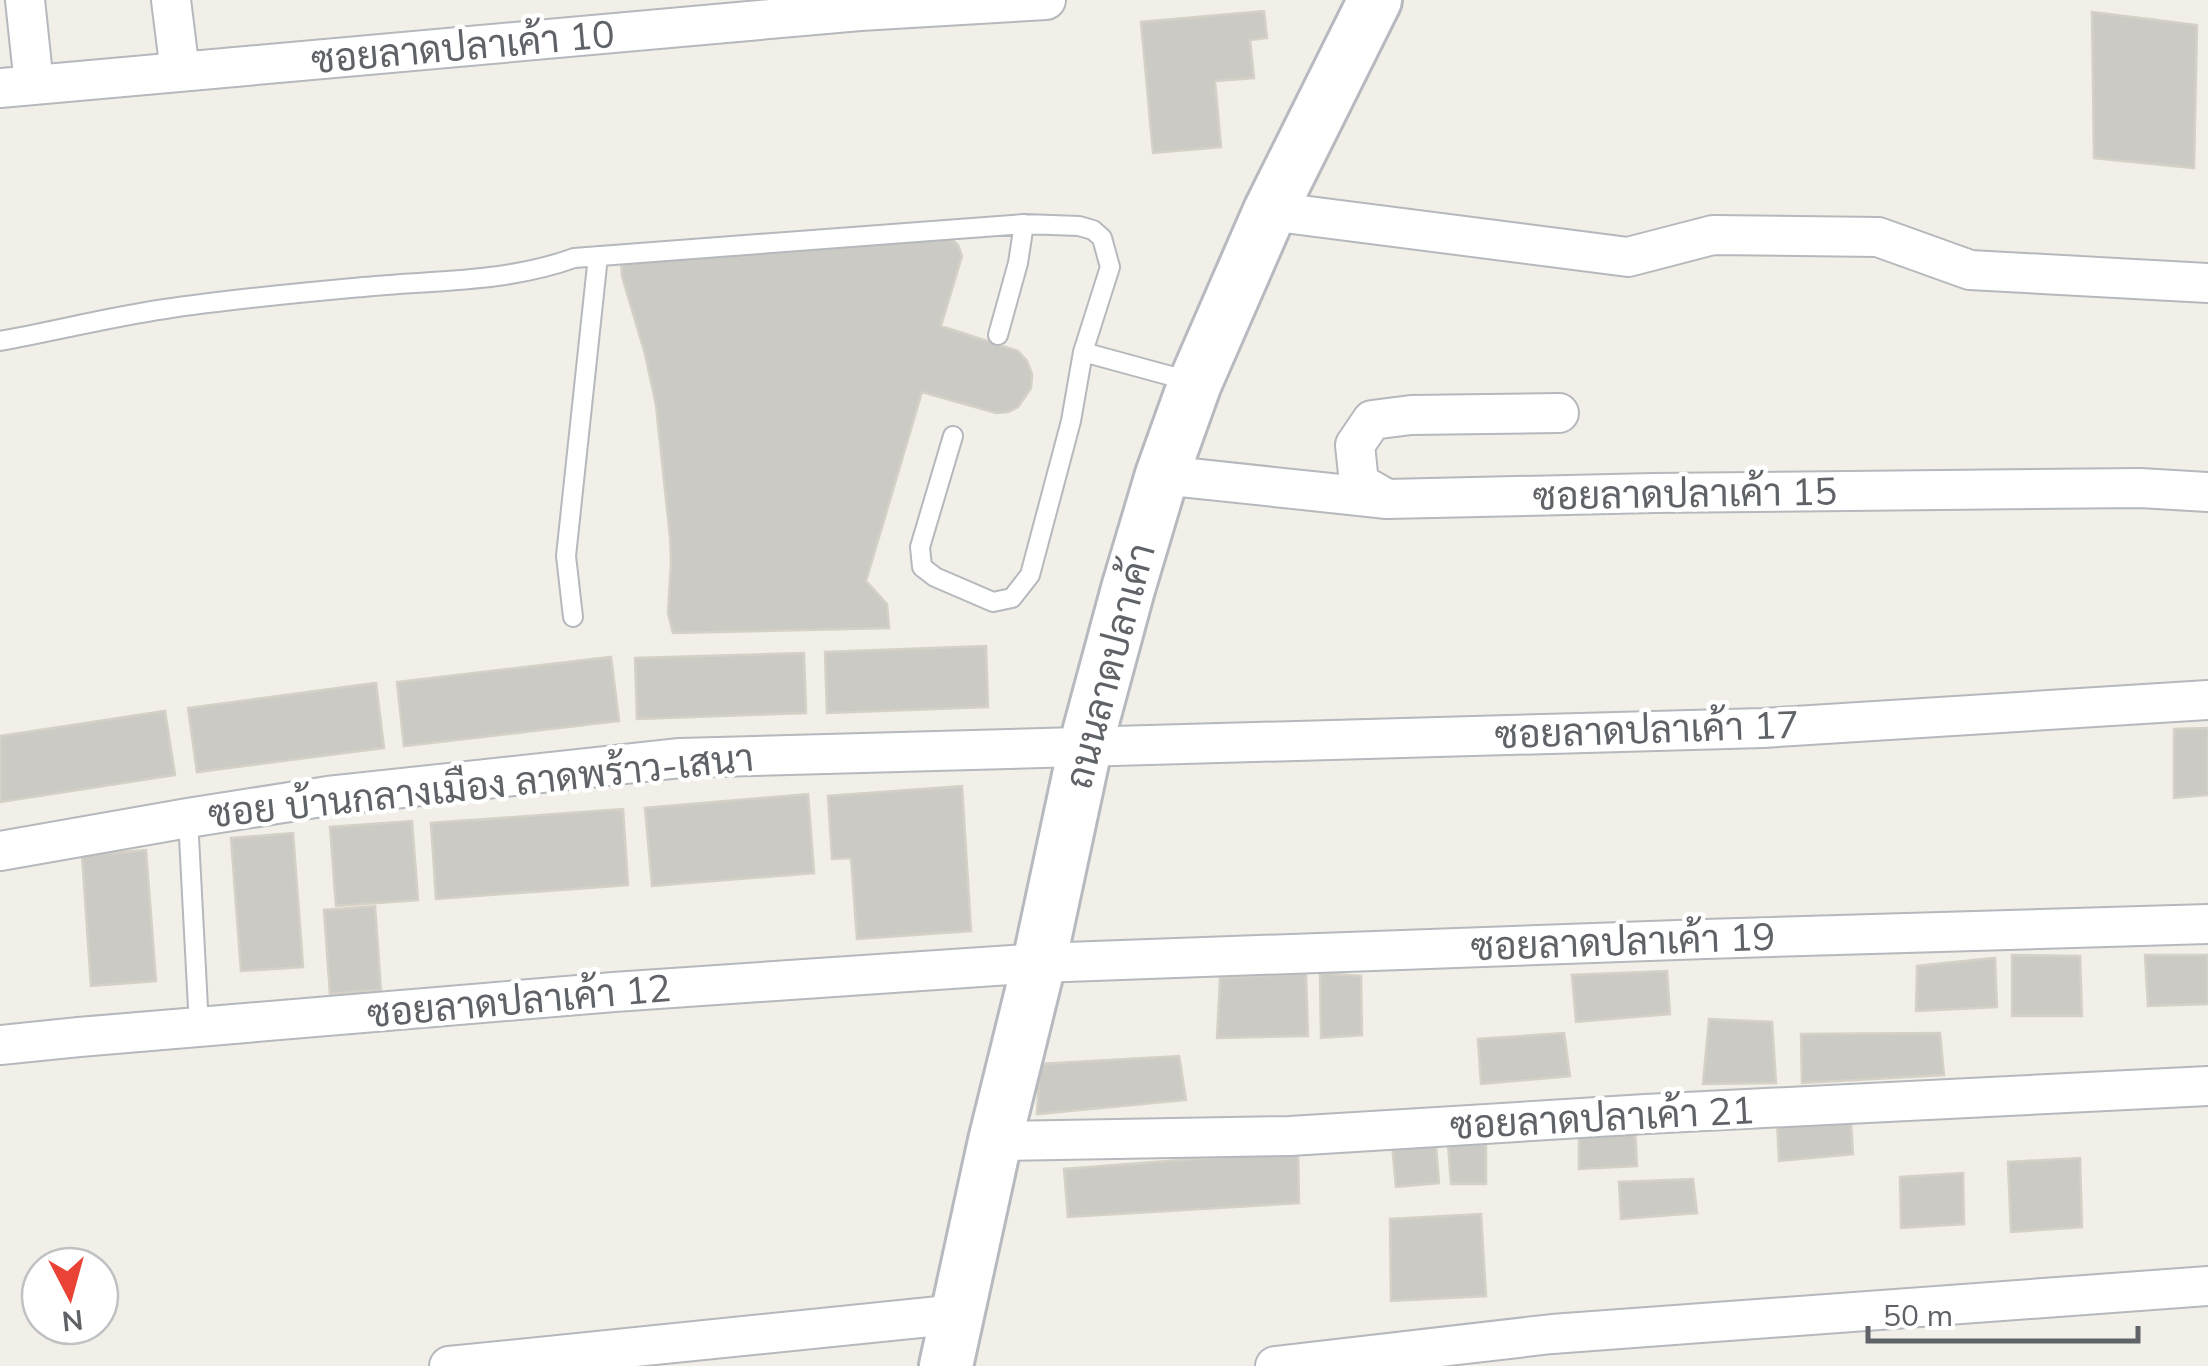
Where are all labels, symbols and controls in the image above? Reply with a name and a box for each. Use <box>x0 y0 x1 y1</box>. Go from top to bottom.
street label: ซอยลาดปลาเค้า 10 <box>309 9 617 83</box>
street label: ซอยลาดปลาเค้า 15 <box>1532 466 1838 520</box>
street label: ถนนลาดปลาเค้า <box>1053 538 1165 794</box>
street label: ซอยลาดปลาเค้า 17 <box>1494 700 1800 758</box>
street label: ซอย บ้านกลางเมือง ลาดพร้าว-เสนา <box>206 732 756 838</box>
street label: ซอยลาดปลาเค้า 19 <box>1470 912 1776 970</box>
street label: ซอยลาดปลาเค้า 12 <box>365 963 673 1037</box>
street label: ซอยลาดปลาเค้า 21 <box>1449 1085 1755 1149</box>
north arrow <box>20 1246 120 1346</box>
scale bar <box>1868 1281 2138 1343</box>
text: 50 m <box>1883 1296 1953 1334</box>
text: N <box>60 1303 85 1340</box>

